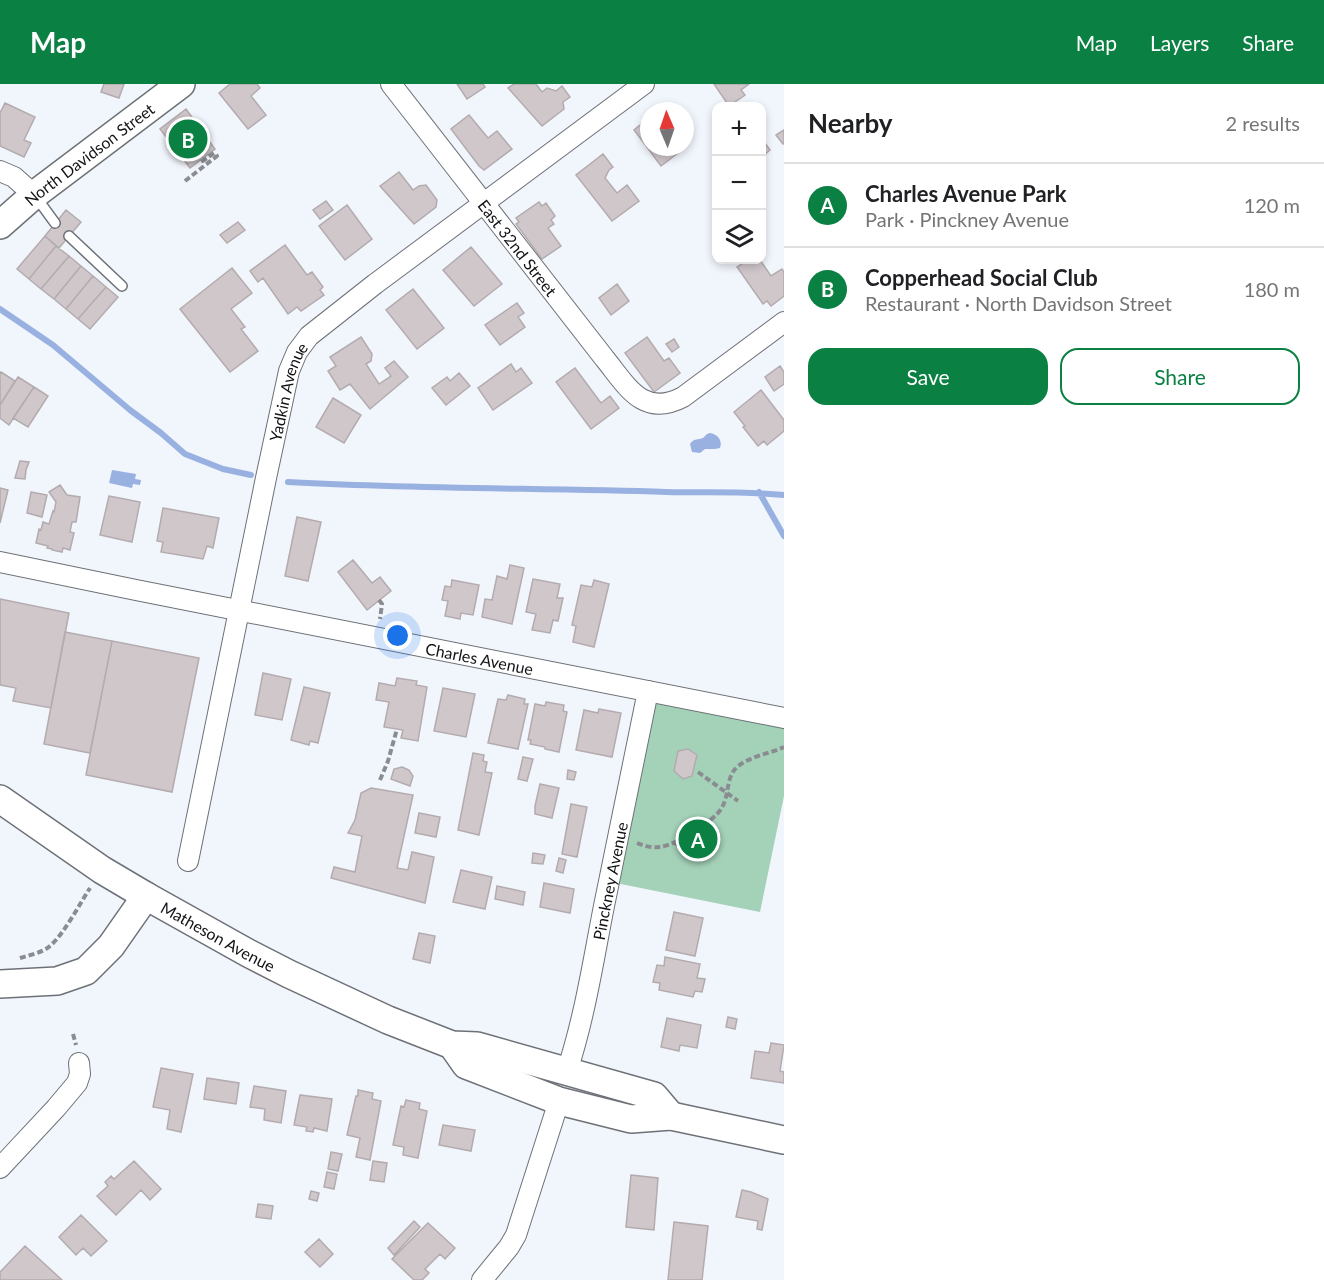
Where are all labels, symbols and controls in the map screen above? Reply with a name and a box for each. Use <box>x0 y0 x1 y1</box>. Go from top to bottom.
text: Map <box>30 25 86 59</box>
text: Map <box>1076 30 1117 55</box>
text: Layers <box>1150 30 1209 55</box>
text: Share <box>1242 30 1294 55</box>
street label: North Davidson Street <box>20 98 158 209</box>
north arrow <box>640 102 694 156</box>
map controls <box>712 102 766 264</box>
button: + <box>712 102 766 156</box>
text: Nearby <box>808 107 893 139</box>
text: 2 results <box>1225 111 1300 135</box>
pin: B <box>168 116 207 162</box>
button: − <box>712 156 766 210</box>
text: Charles Avenue Park <box>865 180 1067 207</box>
text: A <box>821 193 834 217</box>
text: 120 m <box>1244 193 1300 217</box>
street label: East 32nd Street <box>475 195 562 299</box>
text: Park · Pinckney Avenue <box>865 207 1069 231</box>
button: layers <box>712 210 766 264</box>
text: Copperhead Social Club <box>865 264 1098 291</box>
text: B <box>821 277 834 301</box>
text: 180 m <box>1244 277 1300 301</box>
text: Restaurant · North Davidson Street <box>865 291 1172 315</box>
street label: Yadkin Avenue <box>265 338 311 443</box>
button: Save <box>808 348 1048 405</box>
button: Share <box>1060 348 1300 405</box>
your location <box>383 621 412 650</box>
street label: Charles Avenue <box>424 638 535 678</box>
pin: A <box>678 816 718 861</box>
street label: Pinckney Avenue <box>588 820 631 941</box>
street label: Matheson Avenue <box>158 897 278 975</box>

